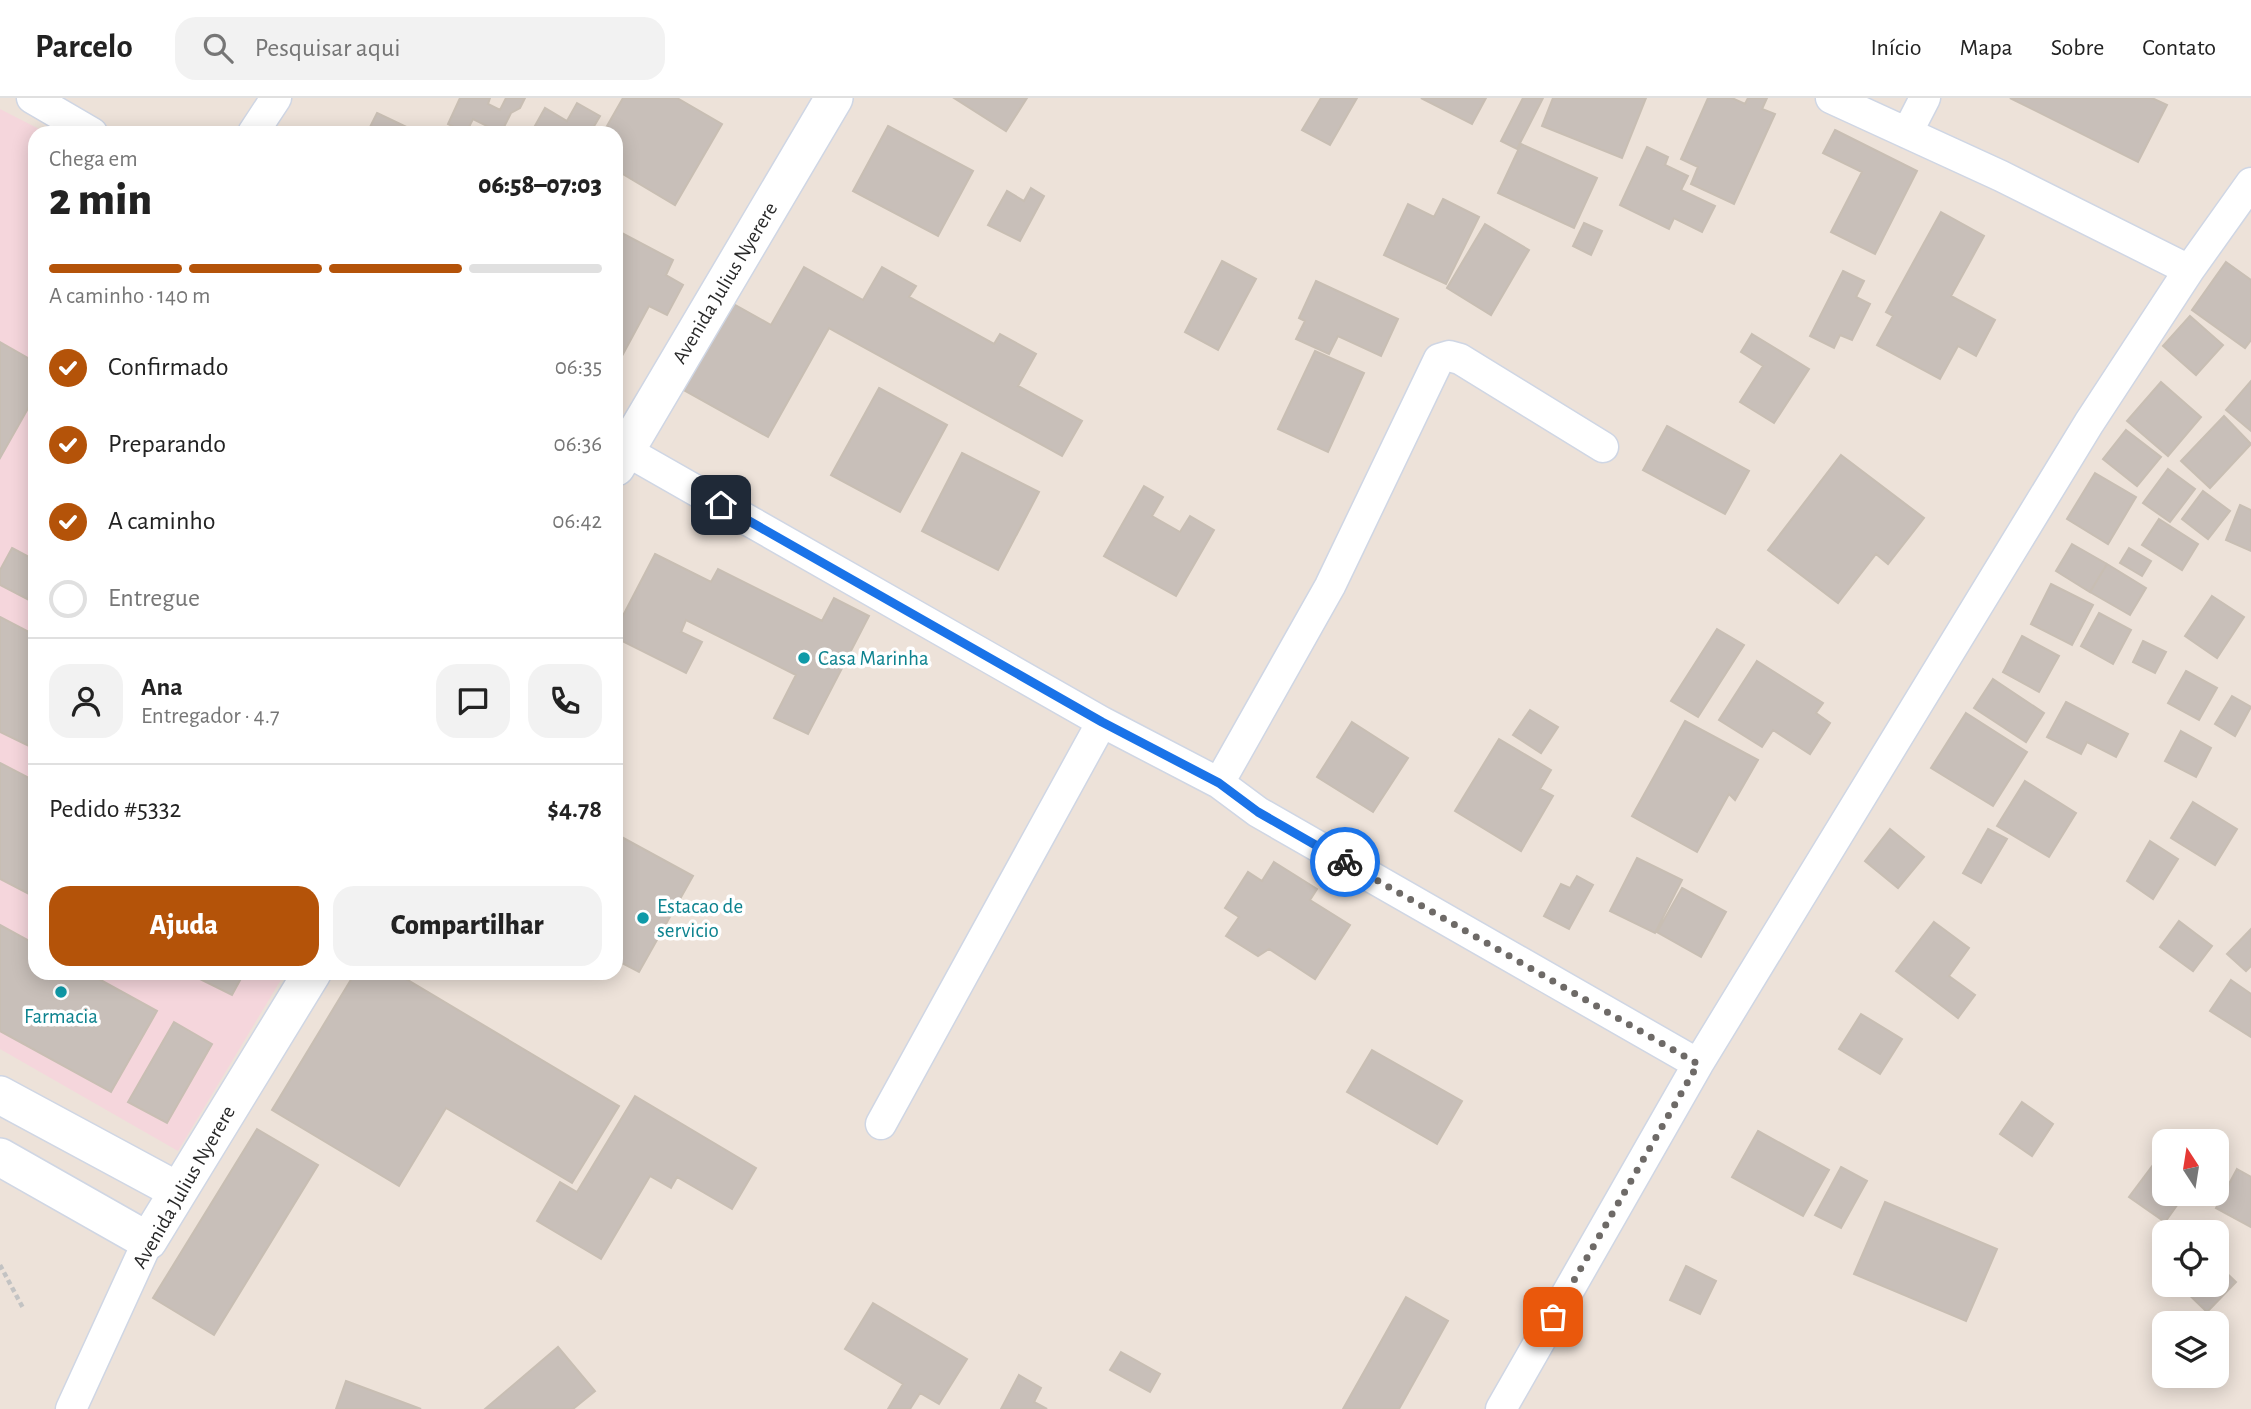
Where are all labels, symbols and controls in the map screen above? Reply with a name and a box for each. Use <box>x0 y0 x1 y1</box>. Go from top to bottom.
search box <box>175 17 665 80</box>
icon: search <box>199 29 237 67</box>
text: Parcelo <box>35 31 133 64</box>
text: Pesquisar aqui <box>255 35 401 61</box>
text: Início <box>1870 36 1922 60</box>
text: Mapa <box>1960 36 2013 60</box>
text: Sobre <box>2051 36 2104 60</box>
text: Contato <box>2142 36 2216 60</box>
text: Chega em <box>49 148 138 171</box>
text: 06:58–07:03 <box>478 172 602 198</box>
text: 2 min <box>49 177 152 223</box>
street label: Avenida Julius Nyerere <box>669 199 781 367</box>
text: A caminho · 140 m <box>49 285 210 308</box>
icon: check <box>49 349 87 387</box>
text: Confirmado <box>108 354 229 380</box>
text: 06:35 <box>555 356 602 379</box>
icon: check <box>49 426 87 464</box>
text: Preparando <box>108 431 226 457</box>
text: 06:36 <box>553 433 602 456</box>
pin <box>691 475 751 535</box>
icon: home <box>702 486 740 524</box>
icon: check <box>49 503 87 541</box>
text: A caminho <box>108 508 216 534</box>
text: 06:42 <box>552 510 602 533</box>
text: Entregue <box>108 585 200 611</box>
place label: Casa Marinha <box>818 648 929 669</box>
marker: Casa Marinha <box>796 650 812 666</box>
button: person <box>49 664 123 738</box>
button: chat <box>436 664 510 738</box>
button: phone <box>528 664 602 738</box>
text: Ana <box>141 674 183 700</box>
text: Entregador · 4.7 <box>141 705 280 728</box>
text: Pedido #5332 <box>49 796 181 822</box>
text: $4.78 <box>547 796 602 822</box>
courier <box>1310 827 1380 897</box>
icon: bike <box>1326 843 1364 881</box>
button: Ajuda <box>49 886 319 966</box>
button: Compartilhar <box>333 886 602 966</box>
place label: Estacao de servicio <box>657 896 743 941</box>
marker: Estacao de servicio <box>635 910 651 926</box>
marker: Farmacia <box>53 984 69 1000</box>
place label: Farmacia <box>24 1006 98 1027</box>
street label: Avenida Julius Nyerere <box>129 1102 239 1272</box>
north arrow <box>2152 1129 2230 1206</box>
map controls <box>2152 1129 2229 1388</box>
button: locate <box>2152 1220 2229 1297</box>
pin <box>1523 1287 1583 1347</box>
icon: bag <box>1534 1298 1572 1336</box>
button: layers <box>2152 1311 2229 1388</box>

